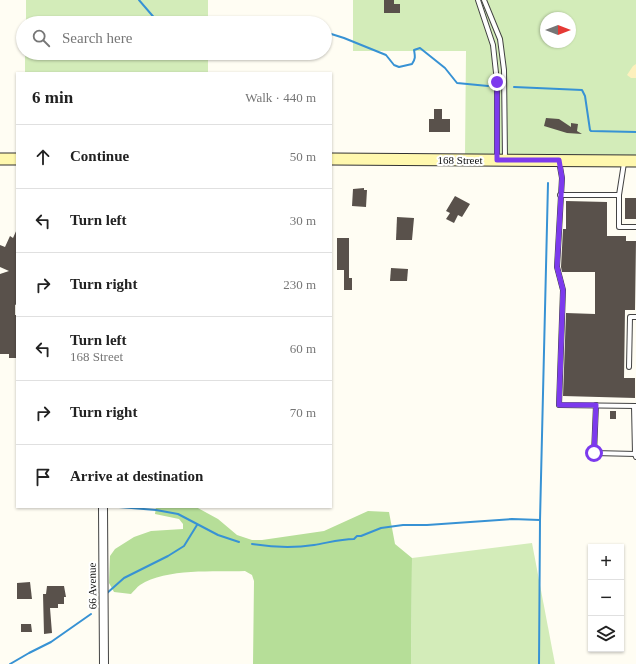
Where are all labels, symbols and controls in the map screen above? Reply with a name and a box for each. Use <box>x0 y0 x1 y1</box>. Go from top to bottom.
north arrow <box>540 12 576 48</box>
search box <box>16 16 332 60</box>
icon: search <box>30 27 52 49</box>
text: Search here <box>62 30 132 46</box>
route end <box>488 73 506 91</box>
text: 6 min <box>32 88 73 107</box>
text: Walk · 440 m <box>245 90 316 105</box>
icon: ahead <box>32 146 54 168</box>
text: Continue <box>70 148 129 164</box>
text: 50 m <box>290 149 316 164</box>
street label: 168 Street <box>438 154 482 166</box>
icon: left <box>32 210 54 232</box>
text: Turn left <box>70 212 127 228</box>
text: 30 m <box>290 213 316 228</box>
icon: right <box>32 274 54 296</box>
text: Turn right <box>70 276 137 292</box>
text: 230 m <box>283 277 316 292</box>
text: Turn left <box>70 332 127 348</box>
icon: left <box>32 338 54 360</box>
text: 60 m <box>290 341 316 356</box>
text: 168 Street <box>70 349 123 364</box>
icon: right <box>32 402 54 424</box>
text: Turn right <box>70 404 137 420</box>
text: 70 m <box>290 405 316 420</box>
route start <box>585 444 603 462</box>
icon: arrive <box>32 466 54 488</box>
text: Arrive at destination <box>70 468 203 484</box>
map controls <box>588 544 624 652</box>
button: + <box>588 544 624 580</box>
street label: 66 Avenue <box>86 563 98 609</box>
button: − <box>588 580 624 616</box>
button: layers <box>588 616 624 652</box>

